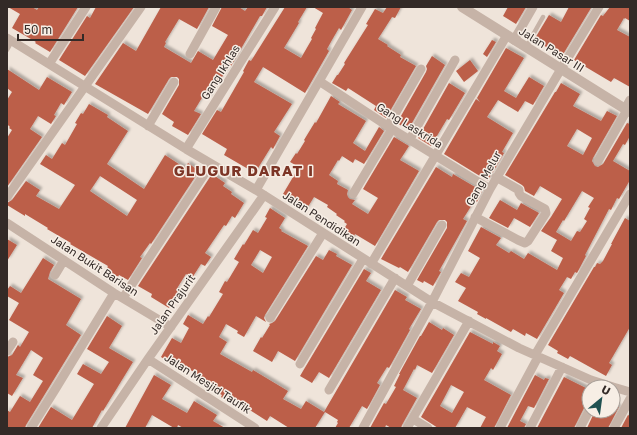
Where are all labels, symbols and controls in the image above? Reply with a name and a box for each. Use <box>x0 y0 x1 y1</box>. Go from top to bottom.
scale bar <box>18 16 83 42</box>
text: 50 m <box>24 22 52 37</box>
street label: Jalan Pasar III <box>517 24 587 74</box>
street label: Gang Ikhlas <box>198 42 242 102</box>
street label: Gang Laskrida <box>375 100 445 150</box>
street label: Gang Melur <box>463 148 504 208</box>
district label: GLUGUR DARAT I <box>174 161 314 179</box>
street label: Jalan Pendidikan <box>281 188 363 248</box>
street label: Jalan Bukit Barisan <box>49 232 141 298</box>
street label: Jalan Prajurit <box>146 271 198 337</box>
street label: Jalan Mesjid Taufik <box>162 350 254 416</box>
north arrow <box>581 379 621 419</box>
text: U <box>599 382 613 397</box>

